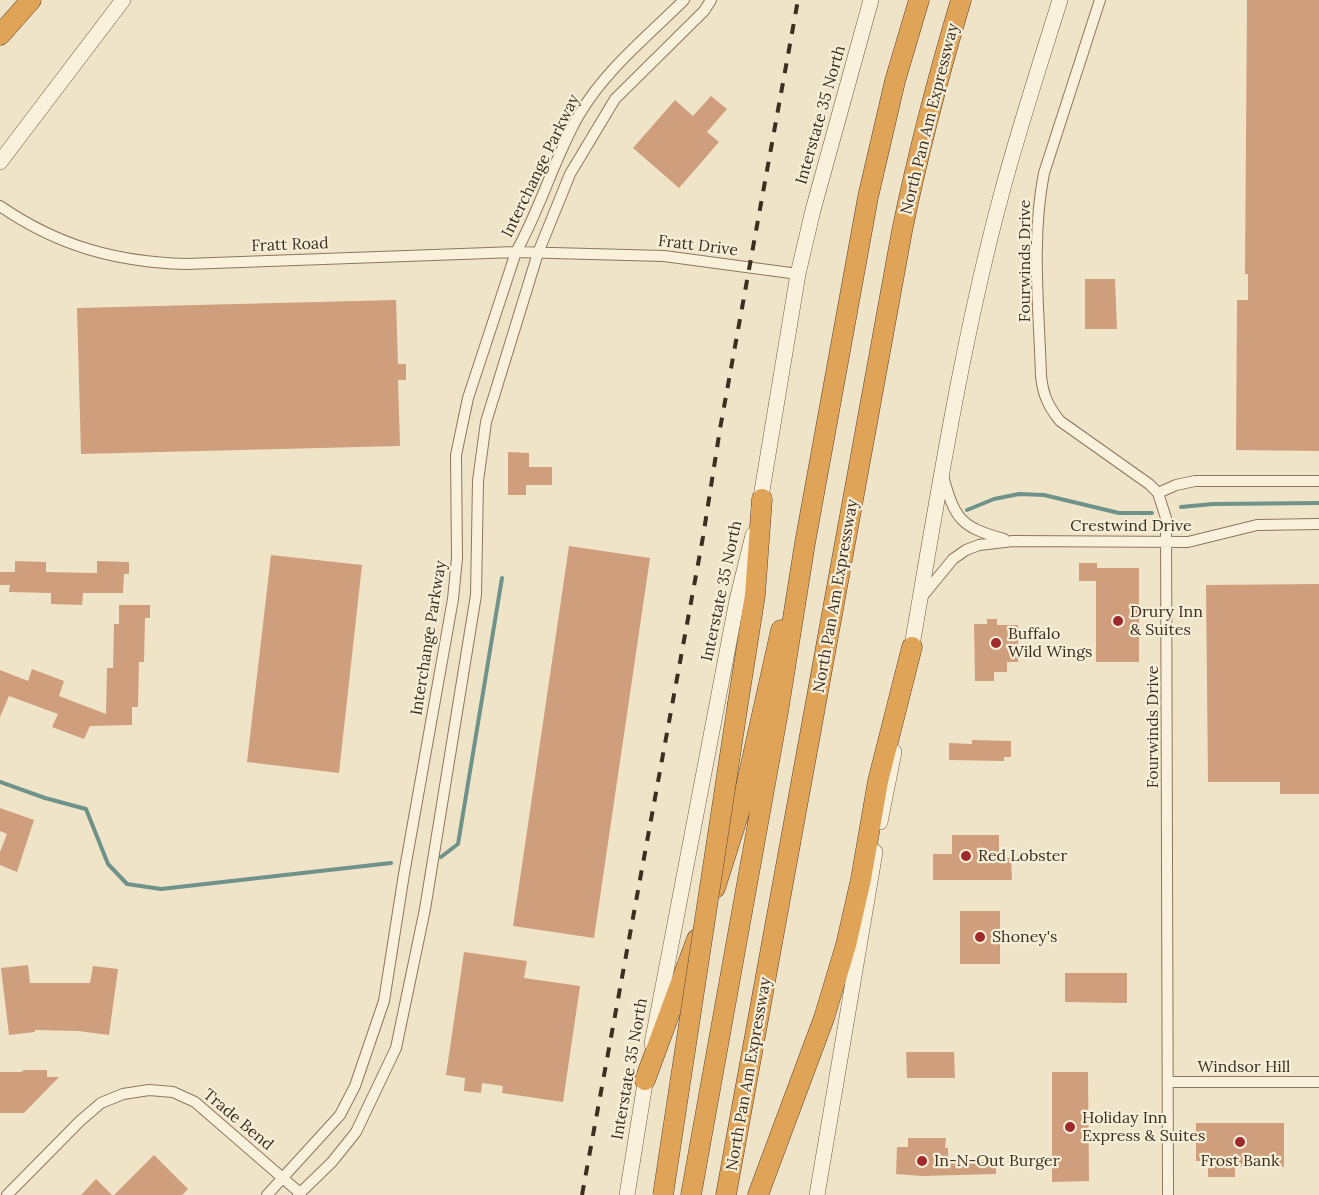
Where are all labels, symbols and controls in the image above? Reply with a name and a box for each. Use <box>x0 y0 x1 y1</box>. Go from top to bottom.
street label: North Pan Am Expressway <box>897 21 963 217</box>
street label: Interstate 35 North <box>792 43 850 187</box>
street label: Interchange Parkway <box>498 91 584 241</box>
street label: Fourwinds Drive <box>1015 200 1035 322</box>
street label: Fratt Drive <box>657 232 739 260</box>
street label: Fratt Road <box>251 234 329 256</box>
street label: North Pan Am Expressway <box>810 498 862 694</box>
street label: Crestwind Drive <box>1070 516 1192 536</box>
street label: Interstate 35 North <box>698 519 746 663</box>
street label: Interchange Parkway <box>407 559 451 717</box>
place label: Drury Inn & Suites <box>1130 602 1203 640</box>
marker: Drury Inn & Suites <box>1111 614 1125 628</box>
place label: Buffalo Wild Wings <box>1008 624 1092 662</box>
marker: Buffalo Wild Wings <box>989 636 1003 650</box>
street label: Fourwinds Drive <box>1143 666 1163 788</box>
place label: Red Lobster <box>978 846 1067 866</box>
marker: Red Lobster <box>959 849 973 863</box>
place label: Shoney's <box>992 927 1058 947</box>
marker: Shoney's <box>973 930 987 944</box>
street label: North Pan Am Expressway <box>723 976 775 1172</box>
street label: Interstate 35 North <box>608 997 652 1141</box>
street label: Windsor Hill <box>1198 1057 1290 1077</box>
street label: Trade Bend <box>199 1085 277 1155</box>
place label: Holiday Inn Express & Suites <box>1082 1108 1205 1146</box>
marker: Holiday Inn Express & Suites <box>1063 1120 1077 1134</box>
marker: Frost Bank <box>1233 1135 1247 1149</box>
place label: In-N-Out Burger <box>934 1151 1060 1171</box>
place label: Frost Bank <box>1200 1151 1280 1171</box>
marker: In-N-Out Burger <box>915 1154 929 1168</box>

